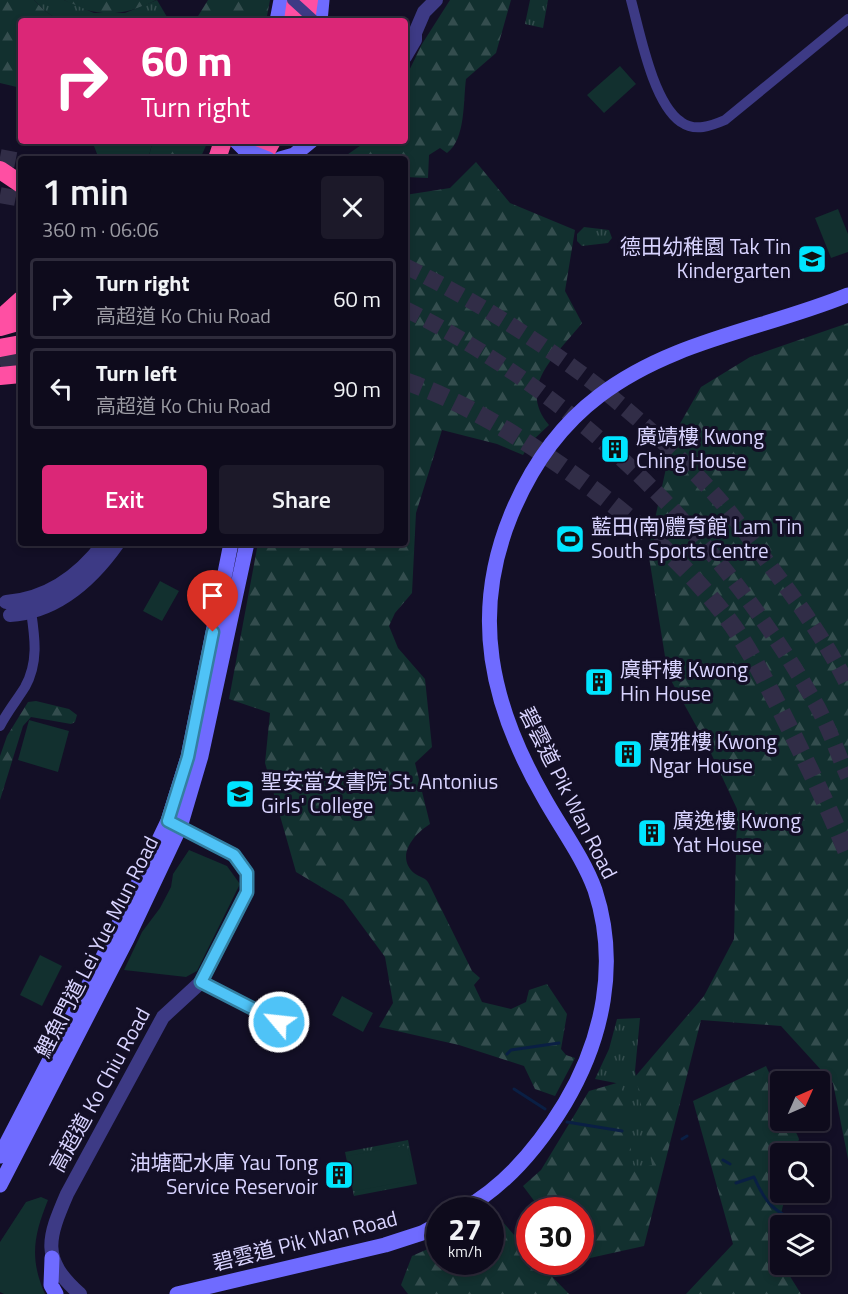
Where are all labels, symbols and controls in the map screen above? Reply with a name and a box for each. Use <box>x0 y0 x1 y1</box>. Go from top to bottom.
text: 60 m <box>141 28 233 92</box>
icon: right <box>42 42 120 120</box>
text: Turn right <box>141 86 250 127</box>
text: 1 min <box>42 164 129 219</box>
button: close <box>321 176 384 239</box>
text: 360 m · 06:06 <box>42 214 159 245</box>
place label: 德田幼稚園 Tak Tin Kindergarten <box>620 230 791 286</box>
school or university icon: 德田幼稚園 Tak Tin Kindergarten <box>796 243 828 275</box>
text: Turn right <box>96 266 190 300</box>
icon: right <box>45 282 78 315</box>
text: 60 m <box>333 282 381 316</box>
text: 高超道 Ko Chiu Road <box>96 300 271 331</box>
text: Turn left <box>96 356 177 390</box>
icon: left <box>45 372 78 405</box>
text: 90 m <box>333 372 381 406</box>
text: 高超道 Ko Chiu Road <box>96 390 271 421</box>
place label: 廣靖樓 Kwong Ching House <box>636 420 764 476</box>
building icon: 廣靖樓 Kwong Ching House <box>599 433 631 465</box>
button: Exit <box>42 465 207 534</box>
button: Share <box>219 465 384 534</box>
place label: 藍田(南)體育館 Lam Tin South Sports Centre <box>591 510 802 566</box>
sports icon: 藍田(南)體育館 Lam Tin South Sports Centre <box>554 523 586 555</box>
pin <box>187 570 238 632</box>
icon: arrive <box>196 579 229 612</box>
place label: 廣軒樓 Kwong Hin House <box>620 653 748 709</box>
building icon: 廣軒樓 Kwong Hin House <box>583 666 615 698</box>
street label: 碧雲道 Pik Wan Road <box>512 701 626 884</box>
place label: 廣雅樓 Kwong Ngar House <box>649 725 777 781</box>
building icon: 廣雅樓 Kwong Ngar House <box>612 738 644 770</box>
place label: 聖安當女書院 St. Antonius Girls' College <box>261 765 498 821</box>
school or university icon: 聖安當女書院 St. Antonius Girls' College <box>224 778 256 810</box>
place label: 廣逸樓 Kwong Yat House <box>673 804 801 860</box>
building icon: 廣逸樓 Kwong Yat House <box>636 817 668 849</box>
street label: 鯉魚門道 Lei Yue Mun Road <box>26 830 166 1063</box>
position arrow <box>247 990 311 1054</box>
street label: 高超道 Ko Chiu Road <box>41 1002 158 1178</box>
north arrow <box>770 1071 830 1131</box>
map controls <box>770 1071 830 1275</box>
button: search <box>770 1143 830 1203</box>
place label: 油塘配水庫 Yau Tong Service Reservoir <box>130 1146 318 1202</box>
building icon: 油塘配水庫 Yau Tong Service Reservoir <box>323 1159 355 1191</box>
speed limit sign: 30 <box>516 1197 594 1275</box>
street label: 碧雲道 Pik Wan Road <box>209 1202 401 1278</box>
text: 27 <box>448 1206 482 1252</box>
button: layers <box>770 1215 830 1275</box>
text: km/h <box>448 1240 482 1263</box>

